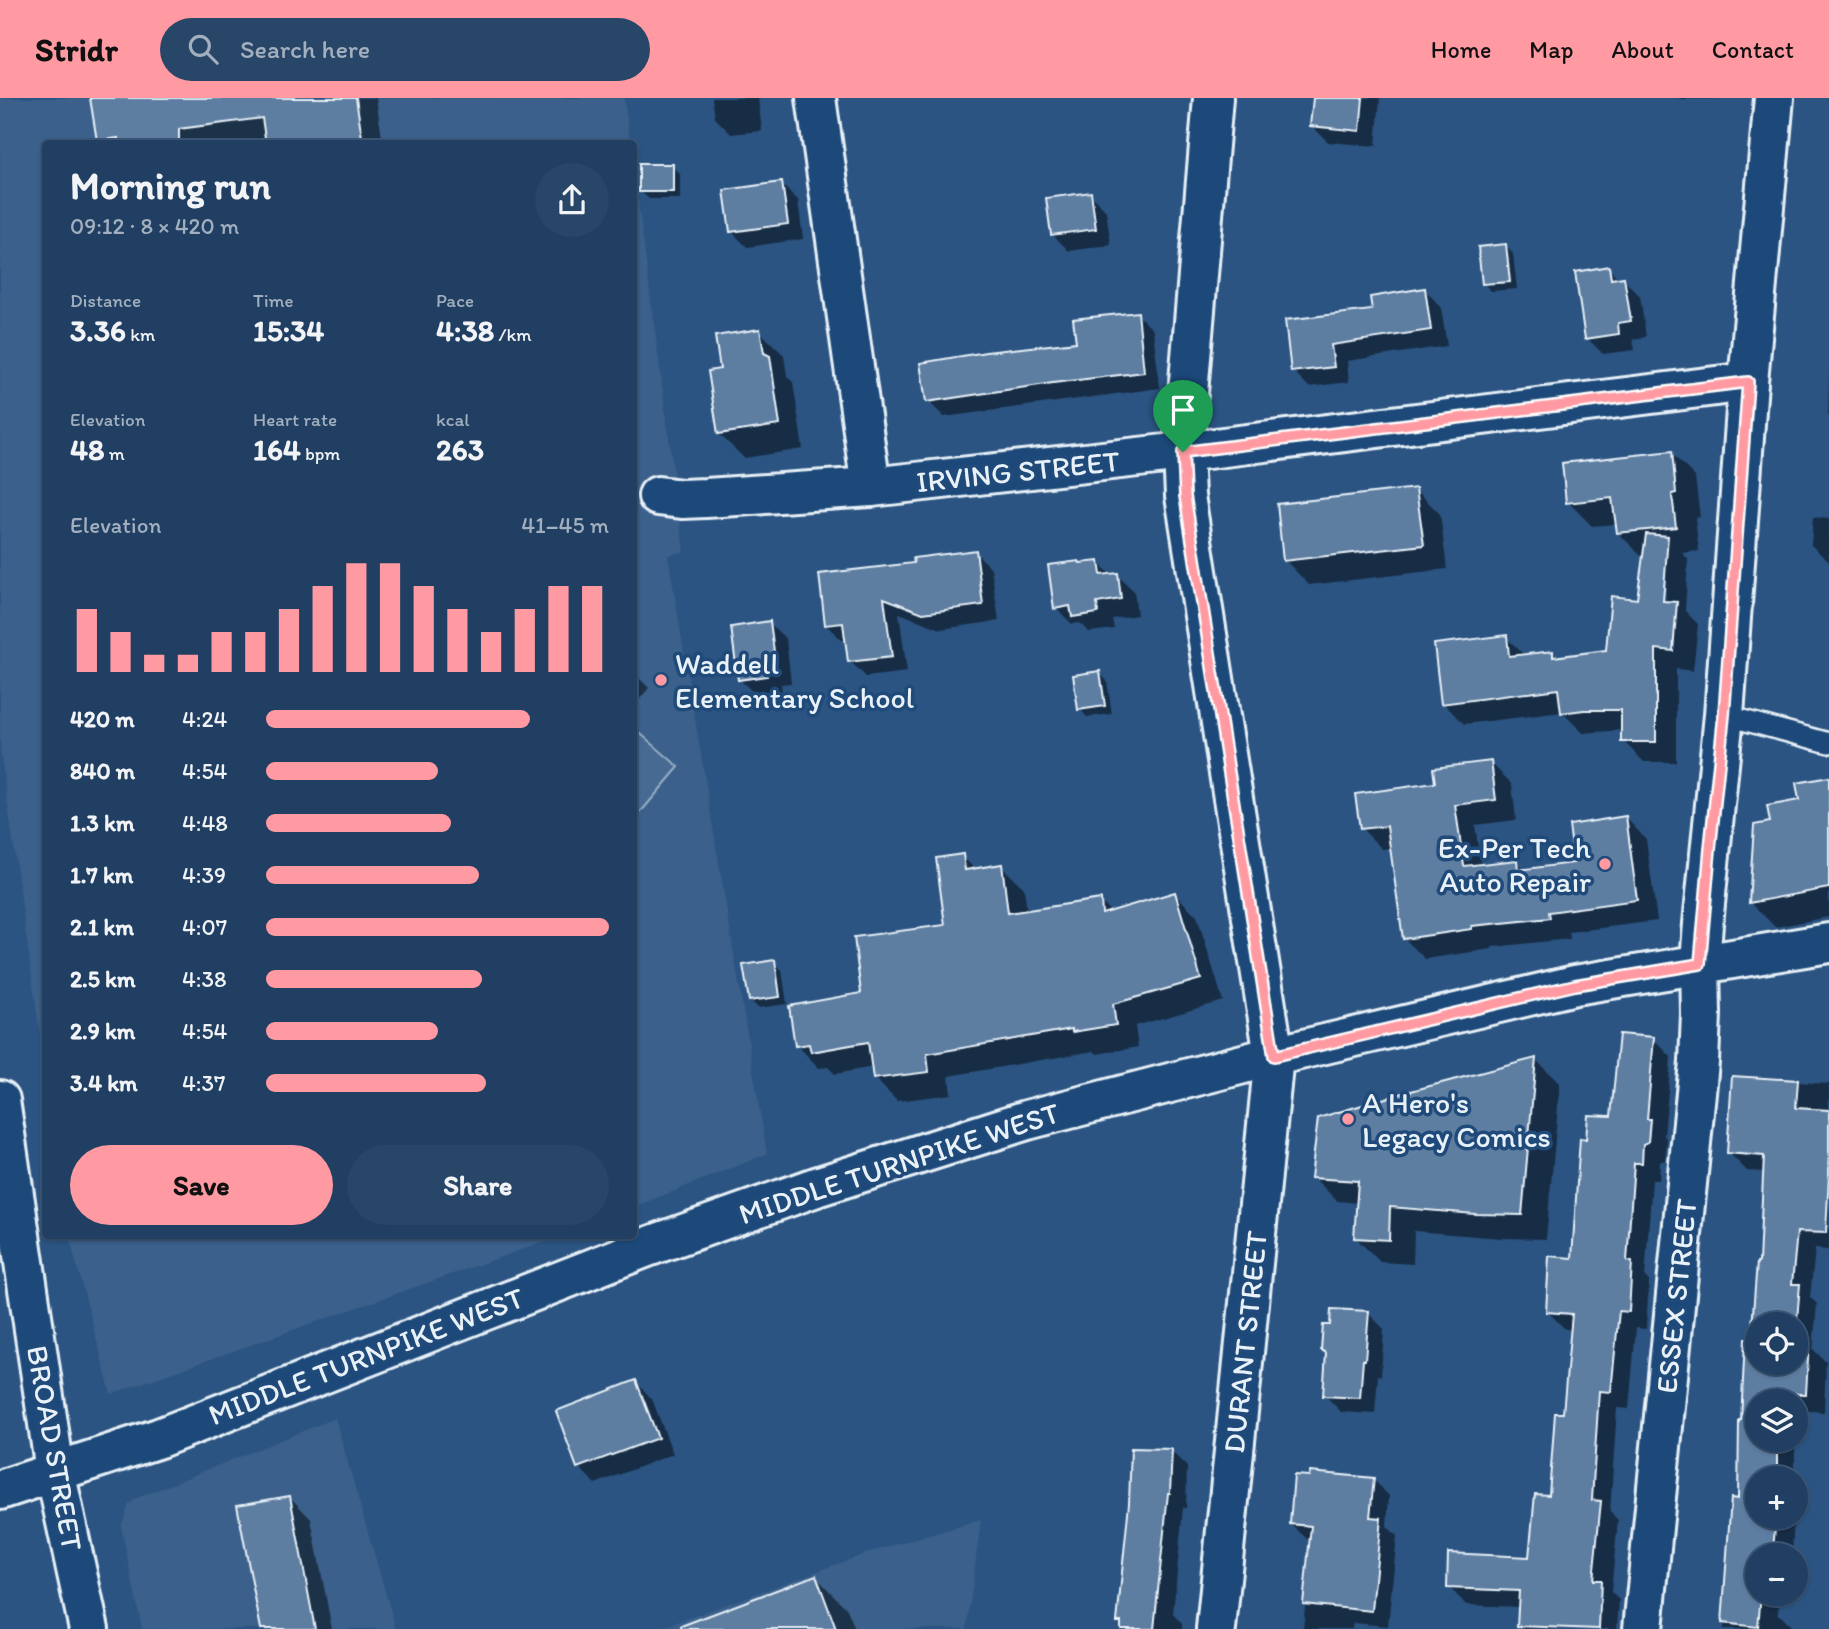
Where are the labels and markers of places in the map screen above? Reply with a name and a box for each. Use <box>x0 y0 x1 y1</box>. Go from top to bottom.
pin <box>1153 380 1213 452</box>
place label: Waddell Elementary School <box>675 645 915 716</box>
marker: Waddell Elementary School <box>653 672 669 688</box>
place label: Ex-Per Tech Auto Repair <box>1438 829 1591 900</box>
marker: Ex-Per Tech Auto Repair <box>1597 856 1613 872</box>
place label: A Hero's Legacy Comics <box>1362 1084 1551 1155</box>
marker: A Hero's Legacy Comics <box>1340 1111 1356 1127</box>

